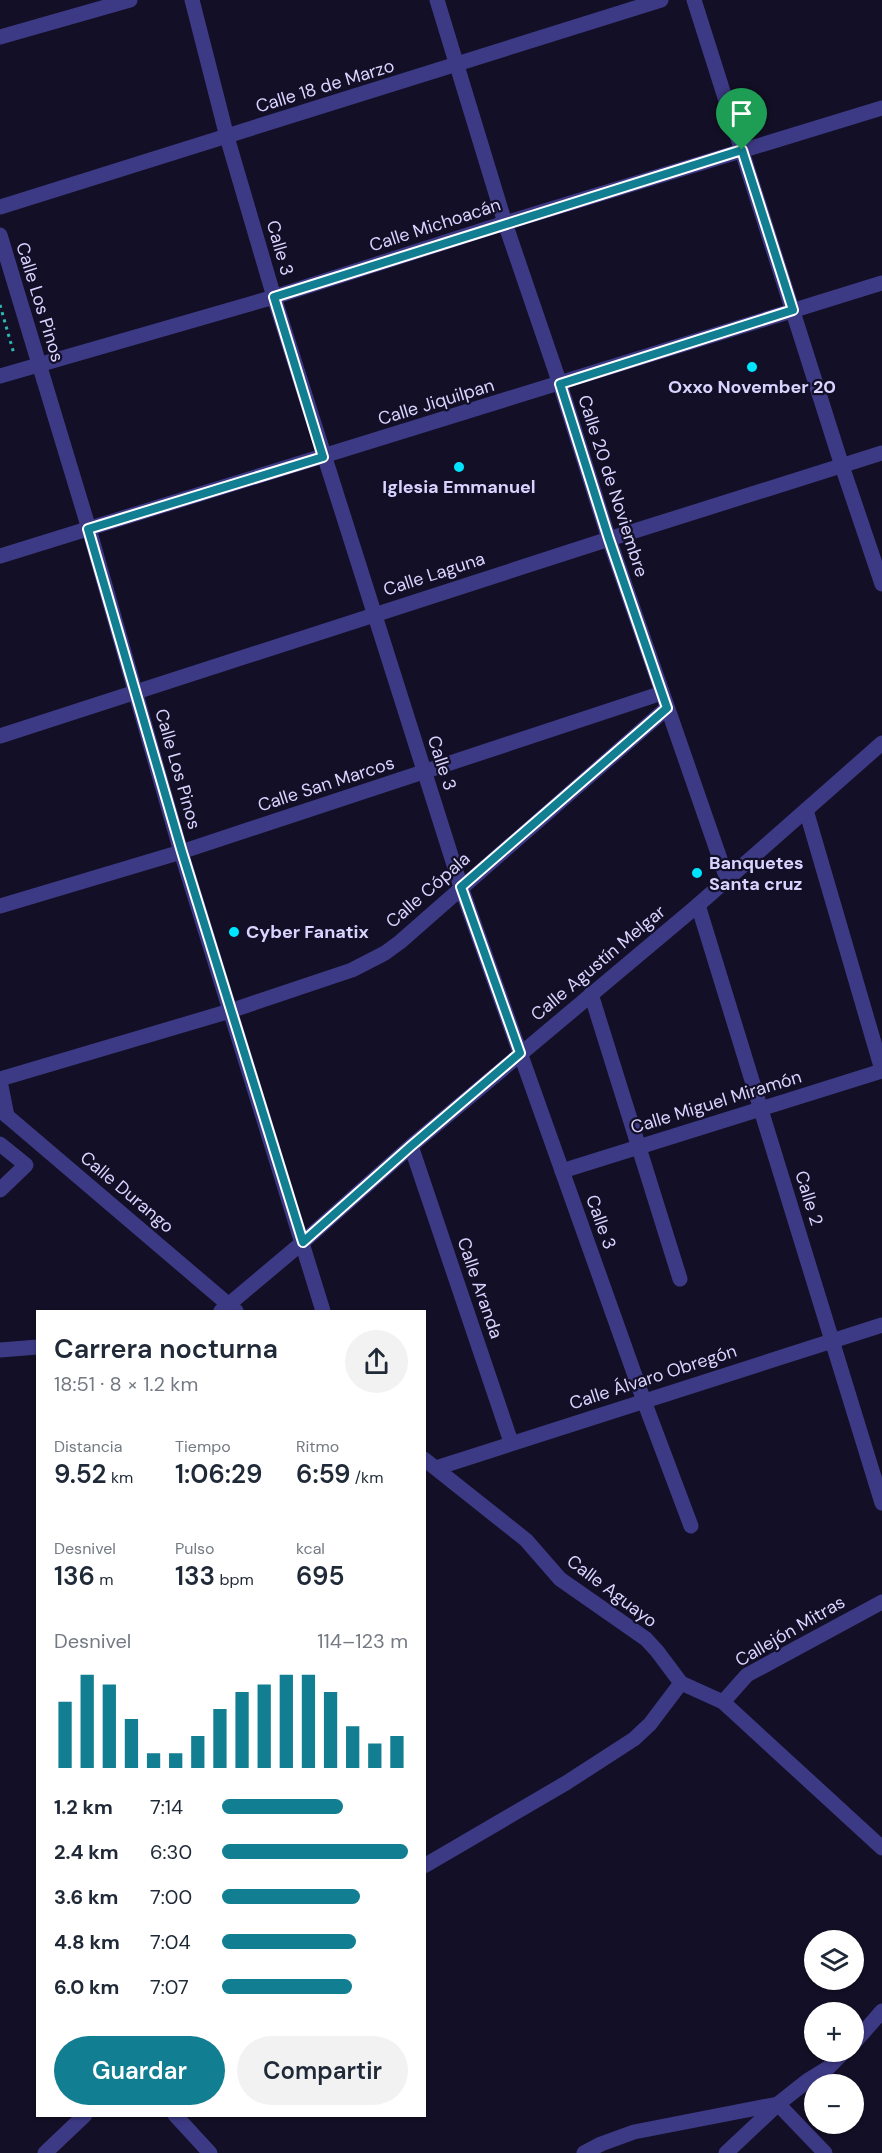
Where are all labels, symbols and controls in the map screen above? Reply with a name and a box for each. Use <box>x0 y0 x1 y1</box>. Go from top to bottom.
street label: Calle 18 de Marzo <box>253 53 397 119</box>
pin <box>716 88 767 150</box>
icon: arrive <box>725 97 758 130</box>
street label: Calle Michoacán <box>366 192 504 258</box>
street label: Calle 3 <box>261 218 299 278</box>
street label: Calle Los Pinos <box>10 239 70 365</box>
marker: Oxxo November 20 <box>745 360 759 374</box>
street label: Calle Jiquilpan <box>375 373 497 431</box>
place label: Oxxo November 20 <box>668 375 836 399</box>
street label: Calle 20 de Noviembre <box>572 392 654 580</box>
marker: Iglesia Emmanuel <box>452 460 466 474</box>
place label: Iglesia Emmanuel <box>382 475 536 499</box>
street label: Calle Laguna <box>380 546 488 602</box>
street label: Calle Los Pinos <box>149 706 207 832</box>
street label: Calle 3 <box>422 732 462 794</box>
street label: Calle San Marcos <box>255 751 397 817</box>
street label: Calle Cópala <box>381 847 475 933</box>
place label: Banquetes Santa cruz <box>709 851 804 896</box>
marker: Banquetes Santa cruz <box>690 866 704 880</box>
street label: Calle Agustín Melgar <box>526 899 671 1026</box>
place label: Cyber Fanatix <box>246 920 369 944</box>
marker: Cyber Fanatix <box>227 925 241 939</box>
street label: Calle Miguel Miramón <box>628 1065 804 1139</box>
street label: Calle Durango <box>75 1146 179 1238</box>
street label: Calle 2 <box>789 1168 829 1228</box>
street label: Calle 3 <box>580 1191 622 1253</box>
street label: Calle Aranda <box>451 1234 509 1342</box>
button: share <box>345 1330 408 1393</box>
text: Carrera nocturna <box>54 1331 278 1366</box>
street label: Calle Álvaro Obregón <box>566 1339 740 1415</box>
text: 18:51 · 8 × 1.2 km <box>54 1371 198 1397</box>
text: Distancia <box>54 1436 122 1457</box>
text: Tiempo <box>175 1436 231 1457</box>
text: Ritmo <box>296 1436 339 1457</box>
text: 9.52 <box>54 1457 107 1491</box>
text: 1:06:29 <box>175 1457 262 1491</box>
text: 6:59 <box>296 1457 351 1491</box>
text: km <box>107 1467 133 1488</box>
text: /km <box>351 1467 383 1488</box>
text: Desnivel <box>54 1538 116 1559</box>
text: Pulso <box>175 1538 215 1559</box>
text: kcal <box>296 1538 325 1559</box>
street label: Calle Aguayo <box>562 1549 662 1633</box>
text: 136 <box>54 1559 95 1593</box>
text: 133 <box>175 1559 215 1593</box>
text: 695 <box>296 1559 344 1593</box>
text: m <box>95 1569 114 1590</box>
text: bpm <box>215 1569 254 1590</box>
street label: Callejón Mitras <box>731 1590 849 1672</box>
text: Desnivel <box>54 1628 131 1654</box>
text: 114–123 m <box>317 1628 408 1654</box>
text: 1.2 km <box>54 1794 113 1820</box>
text: 7:14 <box>150 1794 183 1820</box>
text: 2.4 km <box>54 1839 119 1865</box>
text: 6:30 <box>150 1839 192 1865</box>
text: 3.6 km <box>54 1884 118 1910</box>
text: 7:00 <box>150 1884 192 1910</box>
text: 4.8 km <box>54 1929 120 1955</box>
text: 7:04 <box>150 1929 191 1955</box>
map controls <box>804 1930 864 2134</box>
button: layers <box>804 1930 864 1990</box>
text: 6.0 km <box>54 1974 119 2000</box>
text: 7:07 <box>150 1974 189 2000</box>
button: + <box>804 2002 864 2062</box>
button: Guardar <box>54 2036 225 2105</box>
button: Compartir <box>237 2036 408 2105</box>
button: − <box>804 2074 864 2134</box>

